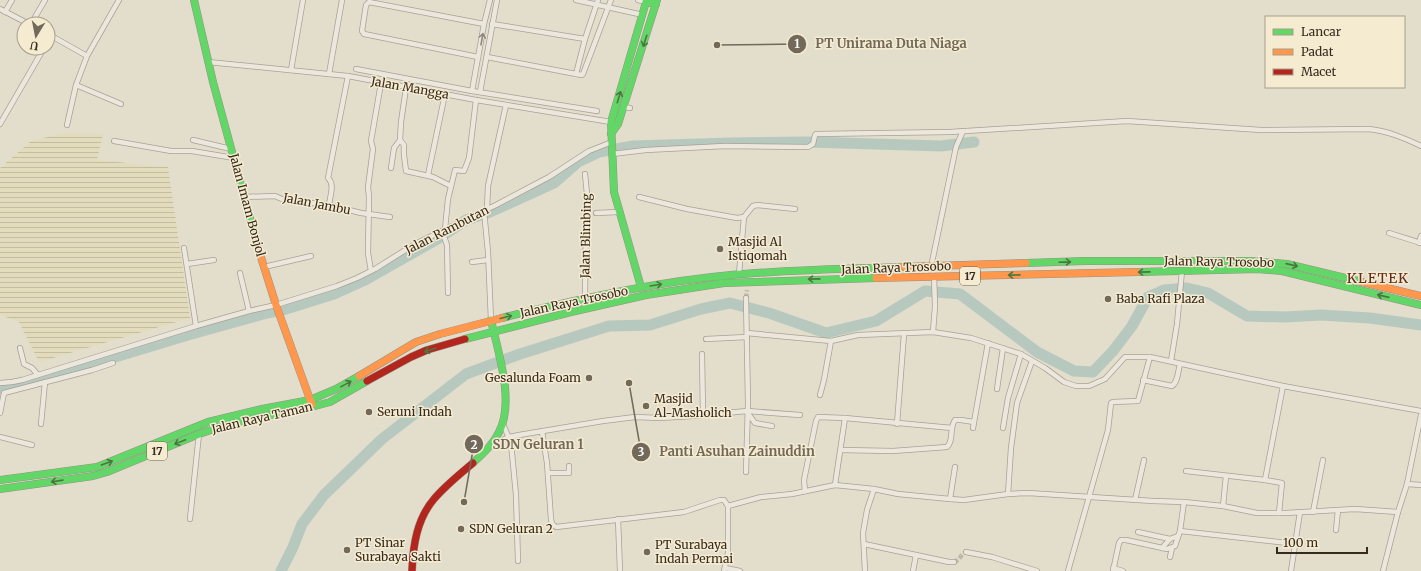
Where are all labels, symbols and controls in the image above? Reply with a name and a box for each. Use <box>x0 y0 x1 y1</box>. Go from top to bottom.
north arrow <box>16 16 56 56</box>
legend <box>1265 16 1405 88</box>
text: Lancar <box>1301 24 1342 39</box>
callout: PT Unirama Duta Niaga <box>787 31 975 56</box>
one-way arrow <box>478 32 486 45</box>
one-way arrow <box>640 35 648 47</box>
text: PT Unirama Duta Niaga <box>815 35 967 52</box>
text: 1 <box>794 36 800 51</box>
text: U <box>28 38 40 53</box>
text: Padat <box>1301 44 1334 59</box>
text: Macet <box>1301 64 1337 79</box>
street label: Jalan Mangga <box>369 73 451 102</box>
one-way arrow <box>616 90 623 103</box>
street label: Jalan Imam Bonjol <box>226 151 269 258</box>
street label: Jalan Jambu <box>281 189 353 218</box>
street label: Jalan Blimbing <box>577 193 594 280</box>
street label: Jalan Rambutan <box>402 202 491 258</box>
place label: Masjid Al Istiqomah <box>728 234 787 263</box>
marker: Masjid Al Istiqomah <box>715 244 725 254</box>
street label: Jalan Raya Trosobo <box>1163 253 1274 270</box>
street label: Jalan Raya Trosobo <box>840 258 951 277</box>
one-way arrow <box>1058 258 1071 266</box>
one-way arrow <box>1286 262 1299 270</box>
road number: 17 <box>960 267 980 285</box>
one-way arrow <box>1138 268 1151 276</box>
district label: KLETEK <box>1347 269 1409 287</box>
one-way arrow <box>1008 271 1021 279</box>
one-way arrow <box>808 275 821 283</box>
one-way arrow <box>649 281 662 289</box>
street label: Jalan Raya Trosobo <box>518 283 629 321</box>
place label: Baba Rafi Plaza <box>1116 291 1205 306</box>
one-way arrow <box>1377 292 1390 299</box>
marker: Baba Rafi Plaza <box>1103 294 1113 304</box>
one-way arrow <box>499 312 512 320</box>
one-way arrow <box>423 347 436 354</box>
place label: Gesalunda Foam <box>485 370 581 385</box>
marker: Gesalunda Foam <box>584 373 594 383</box>
one-way arrow <box>340 380 352 388</box>
place label: Masjid Al-Masholich <box>653 391 732 420</box>
street label: Jalan Raya Taman <box>209 399 314 437</box>
marker: Masjid Al-Masholich <box>641 401 651 411</box>
place label: Seruni Indah <box>377 404 452 419</box>
marker: Seruni Indah <box>364 407 374 417</box>
callout: SDN Geluran 1 <box>464 432 591 457</box>
text: SDN Geluran 1 <box>493 436 583 453</box>
text: 2 <box>470 437 478 452</box>
one-way arrow <box>175 438 187 446</box>
callout: Panti Asuhan Zainuddin <box>631 439 823 464</box>
road number: 17 <box>147 442 167 460</box>
text: Panti Asuhan Zainuddin <box>659 443 815 460</box>
text: 3 <box>638 444 645 459</box>
one-way arrow <box>101 459 113 467</box>
one-way arrow <box>51 477 64 485</box>
place label: SDN Geluran 2 <box>469 521 553 536</box>
marker: SDN Geluran 2 <box>456 524 466 534</box>
scale bar <box>1277 529 1367 555</box>
place label: PT Sinar Surabaya Sakti <box>355 535 441 564</box>
text: 100 m <box>1283 535 1318 550</box>
place label: PT Surabaya Indah Permai <box>655 537 733 566</box>
marker: PT Sinar Surabaya Sakti <box>342 545 352 555</box>
marker: PT Surabaya Indah Permai <box>642 547 652 557</box>

